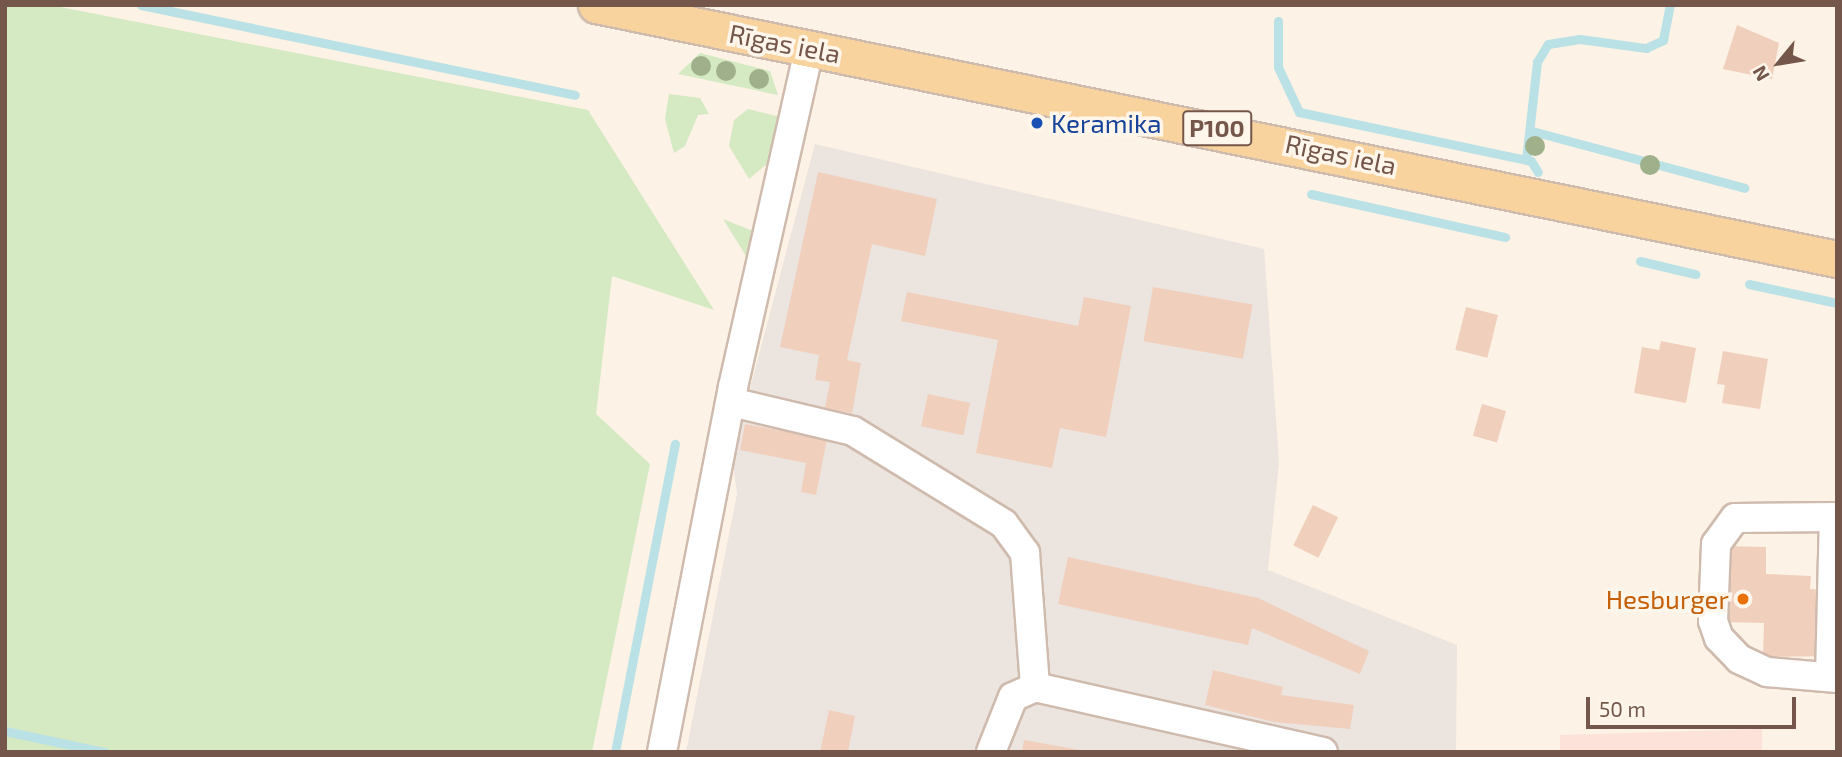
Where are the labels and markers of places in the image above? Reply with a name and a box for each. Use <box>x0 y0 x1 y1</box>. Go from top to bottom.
place label: Keramika <box>1051 107 1161 139</box>
marker: Keramika <box>1029 115 1045 131</box>
place label: Hesburger <box>1606 583 1729 615</box>
marker: Hesburger <box>1735 591 1751 607</box>

